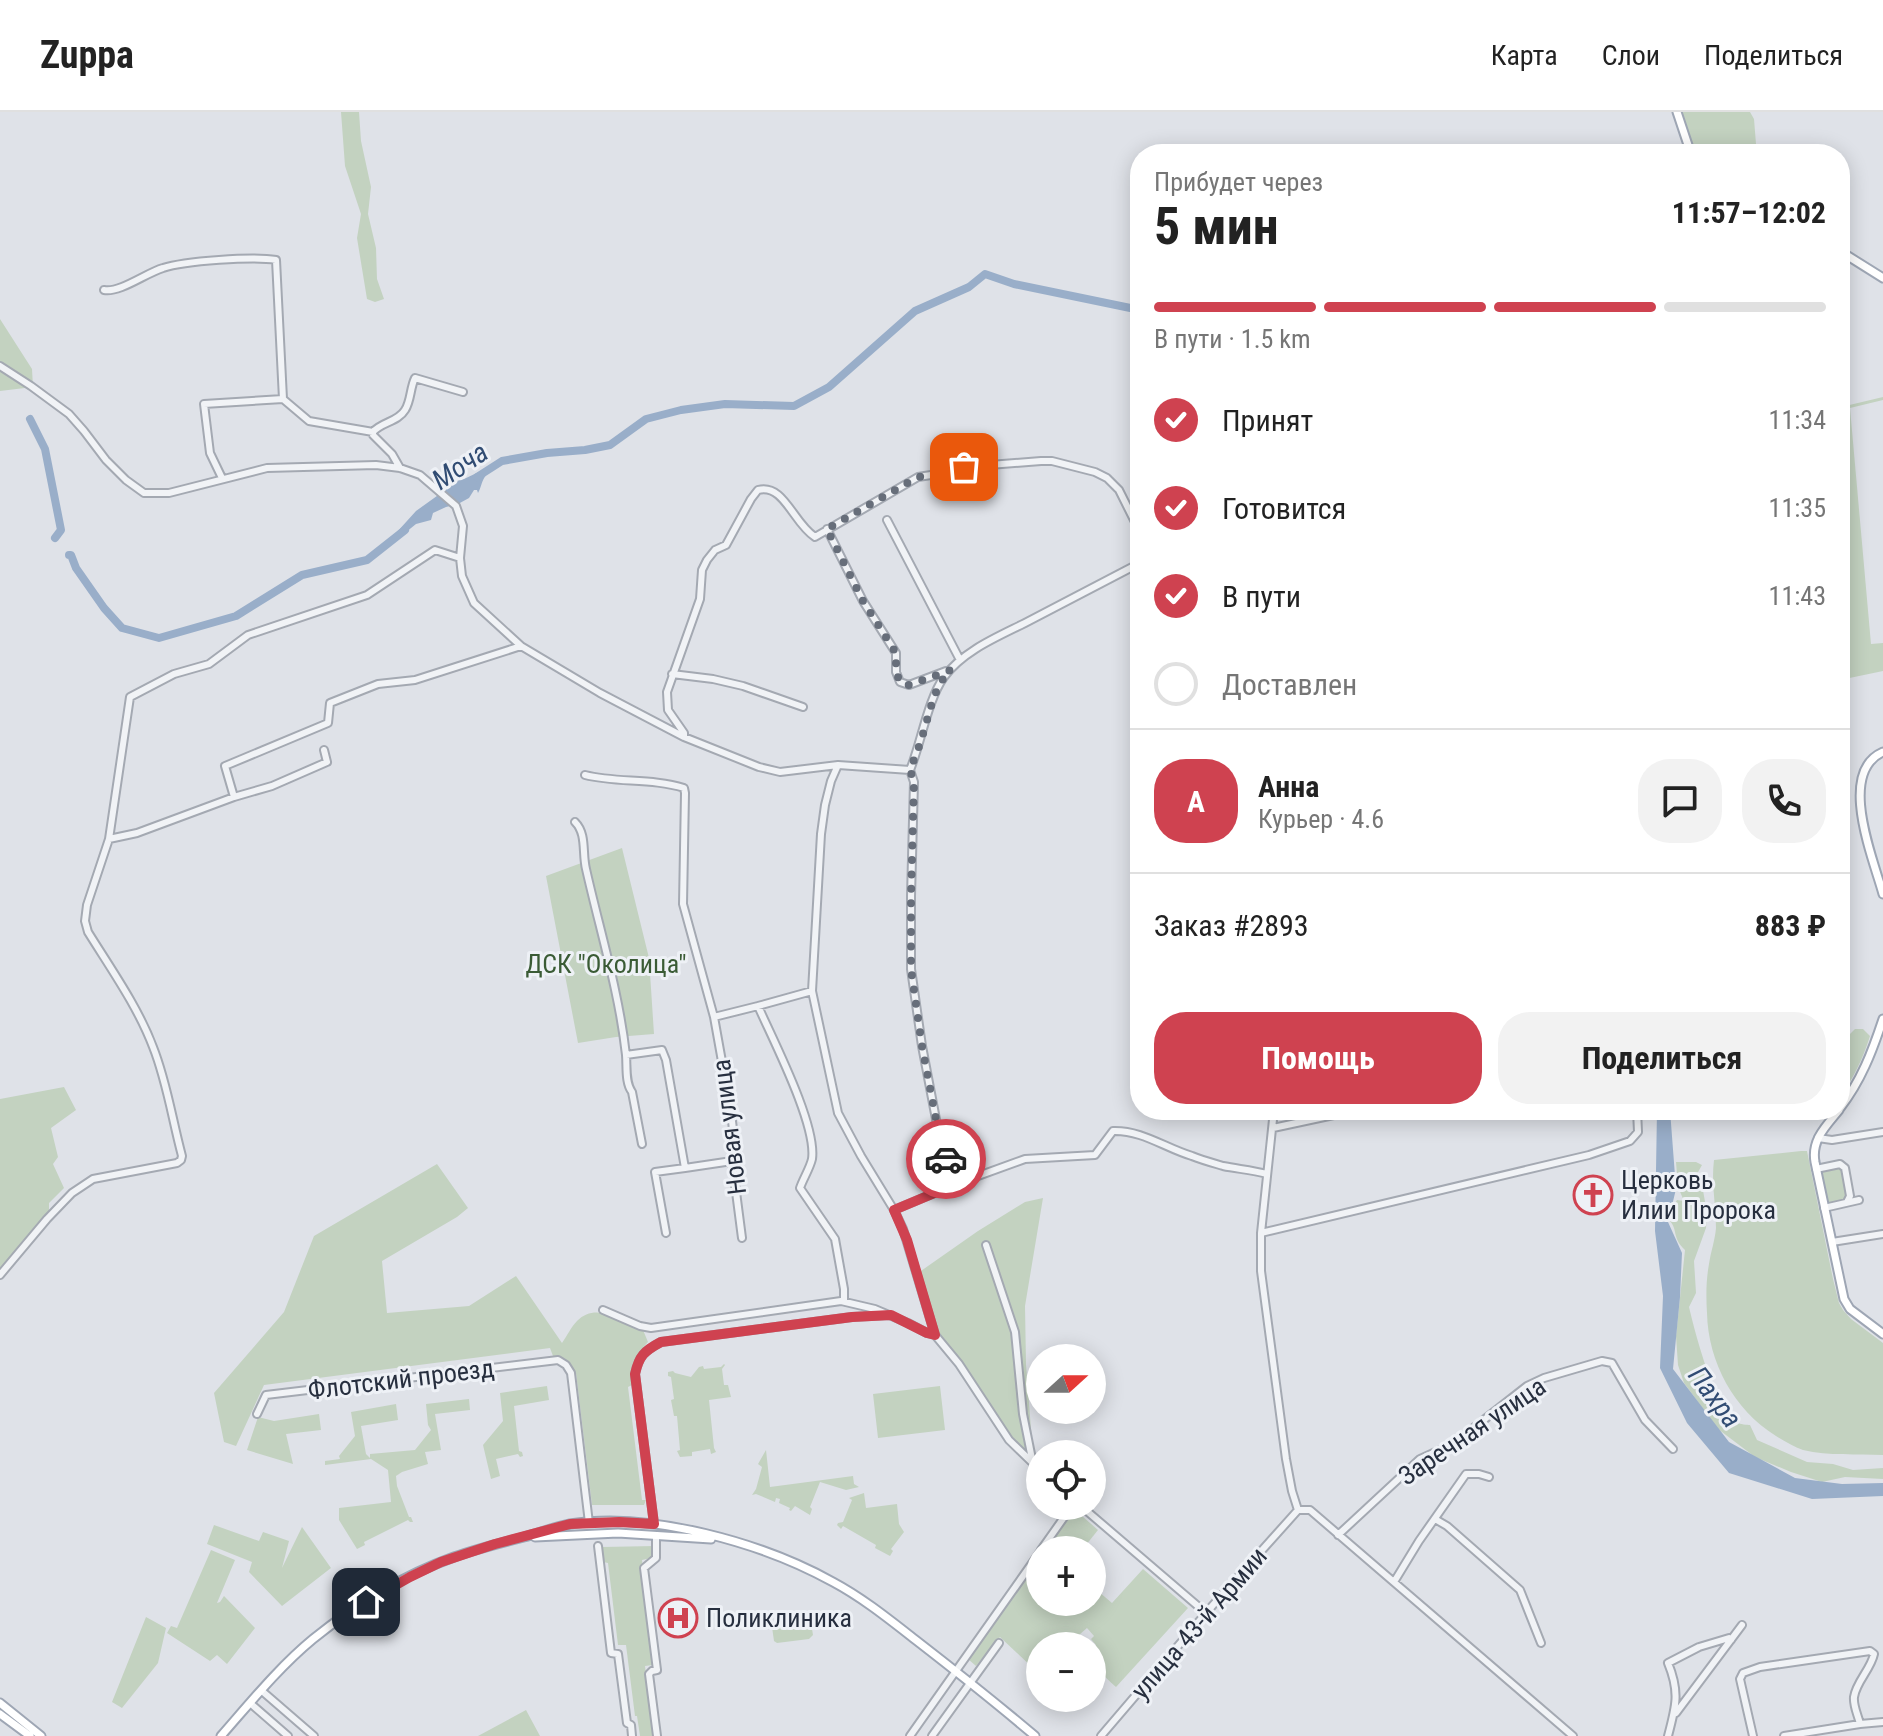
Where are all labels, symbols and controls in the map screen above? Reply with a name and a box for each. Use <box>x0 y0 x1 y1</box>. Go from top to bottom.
text: Zuppa <box>40 33 134 77</box>
text: Карта <box>1491 39 1558 72</box>
text: Слои <box>1602 39 1660 72</box>
text: Поделиться <box>1704 39 1843 72</box>
text: Прибудет через <box>1154 167 1323 197</box>
text: 11:57–12:02 <box>1672 195 1826 230</box>
text: 5 мин <box>1154 196 1279 257</box>
text: В пути · 1.5 km <box>1154 324 1311 354</box>
icon: check <box>1154 398 1198 442</box>
text: Принят <box>1222 403 1313 438</box>
text: 11:34 <box>1769 405 1826 435</box>
pin <box>930 433 998 501</box>
water label: Моча <box>426 435 494 497</box>
icon: bag <box>942 445 986 489</box>
icon: check <box>1154 486 1198 530</box>
text: Готовится <box>1222 491 1346 526</box>
text: 11:35 <box>1769 493 1826 523</box>
icon: check <box>1154 574 1198 618</box>
text: В пути <box>1222 579 1301 614</box>
text: 11:43 <box>1769 581 1826 611</box>
text: Доставлен <box>1222 667 1357 702</box>
button: chat <box>1638 759 1722 843</box>
button: phone <box>1742 759 1826 843</box>
text: Анна <box>1258 769 1319 804</box>
text: А <box>1187 784 1205 819</box>
text: Курьер · 4.6 <box>1258 804 1384 834</box>
text: Заказ #2893 <box>1154 908 1309 943</box>
text: 883 ₽ <box>1755 908 1826 943</box>
park label: ДСК "Околица" <box>525 949 687 979</box>
button: Помощь <box>1154 1012 1482 1104</box>
button: Поделиться <box>1498 1012 1826 1104</box>
street label: Новая улица <box>706 1058 752 1196</box>
courier <box>906 1119 986 1199</box>
icon: car <box>924 1137 968 1181</box>
place label: Церковь Илии Пророка <box>1621 1165 1776 1225</box>
church icon: Церковь Илии Пророка <box>1572 1174 1614 1216</box>
north arrow <box>1026 1344 1106 1424</box>
map controls <box>1026 1344 1106 1712</box>
street label: Флотский проезд <box>306 1353 496 1405</box>
water label: Пахра <box>1681 1360 1749 1434</box>
street label: Заречная улица <box>1393 1371 1551 1491</box>
button: locate <box>1026 1440 1106 1520</box>
button: + <box>1026 1536 1106 1616</box>
street label: улица 43-й Армии <box>1125 1541 1273 1705</box>
pin <box>332 1568 400 1636</box>
icon: home <box>344 1580 388 1624</box>
hospital icon: Поликлиника <box>657 1597 699 1639</box>
place label: Поликлиника <box>706 1603 852 1633</box>
button: − <box>1026 1632 1106 1712</box>

